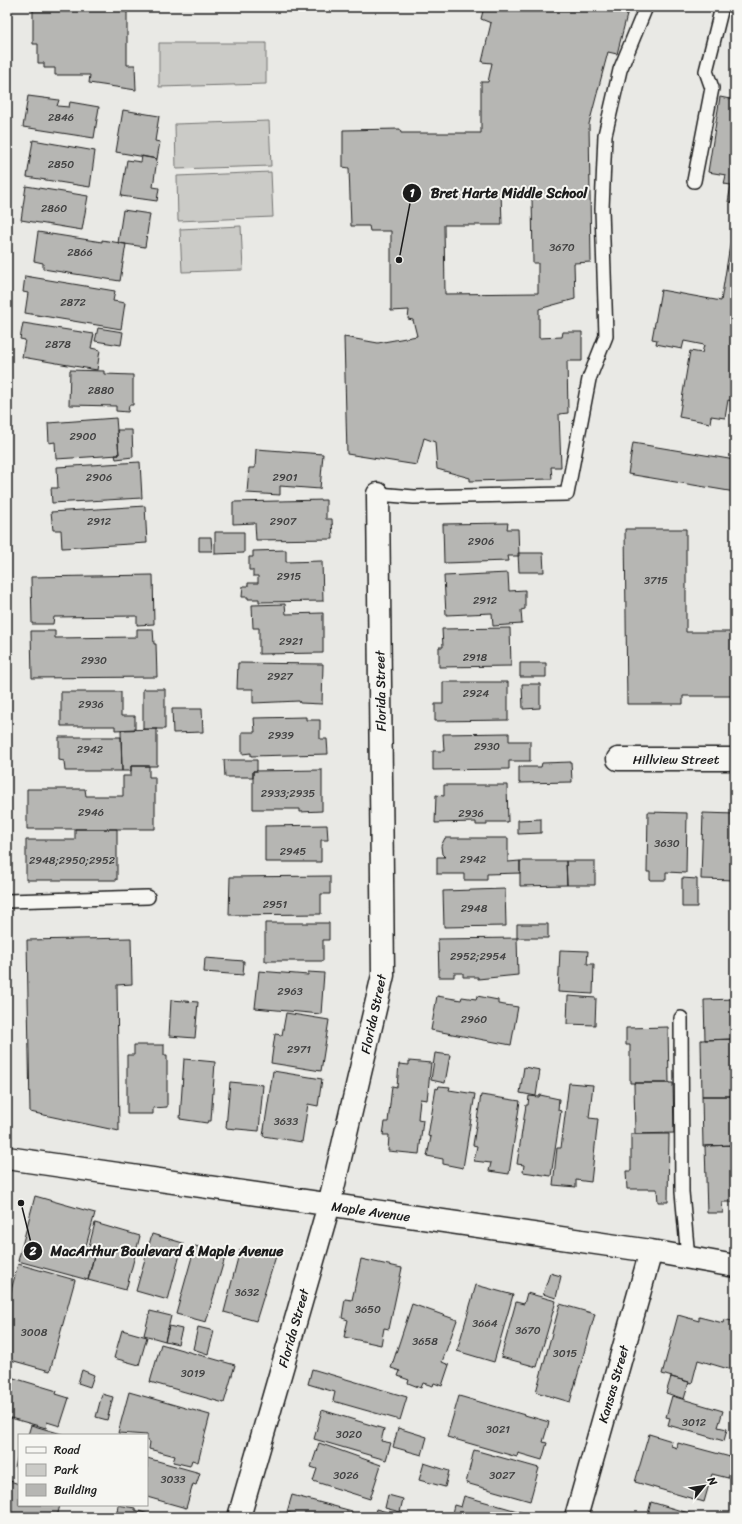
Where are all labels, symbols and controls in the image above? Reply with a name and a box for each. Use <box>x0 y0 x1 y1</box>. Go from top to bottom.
house number: 2846 <box>48 108 74 127</box>
house number: 2850 <box>48 155 74 174</box>
callout: Bret Harte Middle School <box>402 180 596 206</box>
text: Bret Harte Middle School <box>431 181 588 206</box>
text: 1 <box>409 182 415 204</box>
house number: 2860 <box>41 199 67 218</box>
house number: 3670 <box>549 238 575 257</box>
house number: 2866 <box>67 243 93 262</box>
house number: 2872 <box>60 293 86 312</box>
house number: 2878 <box>45 335 71 354</box>
house number: 2880 <box>88 381 114 400</box>
house number: 2900 <box>69 427 97 446</box>
house number: 2906 <box>86 468 112 487</box>
house number: 2901 <box>273 468 298 487</box>
house number: 2912 <box>87 512 112 531</box>
house number: 2907 <box>270 512 297 531</box>
house number: 2906 <box>468 532 494 551</box>
house number: 2915 <box>277 567 302 586</box>
house number: 3715 <box>644 571 668 590</box>
house number: 2912 <box>473 591 498 610</box>
house number: 2921 <box>279 632 303 651</box>
house number: 2918 <box>463 648 488 667</box>
street label: Florida Street <box>368 650 393 732</box>
house number: 2930 <box>81 651 107 670</box>
house number: 2927 <box>267 667 294 686</box>
house number: 2924 <box>463 684 489 703</box>
house number: 2936 <box>78 695 104 714</box>
house number: 2939 <box>268 726 294 745</box>
house number: 2930 <box>474 737 500 756</box>
house number: 2942 <box>77 740 104 759</box>
street label: Hillview Street <box>633 748 720 771</box>
house number: 2933;2935 <box>261 784 315 803</box>
house number: 2946 <box>78 803 104 822</box>
house number: 2936 <box>458 804 484 823</box>
house number: 3630 <box>654 834 680 853</box>
house number: 2945 <box>280 842 307 861</box>
house number: 2942 <box>460 850 487 869</box>
house number: 2948;2950;2952 <box>29 851 116 870</box>
house number: 2951 <box>263 895 288 914</box>
house number: 2948 <box>461 899 488 918</box>
house number: 2952;2954 <box>450 947 506 966</box>
street label: Florida Street <box>354 971 393 1056</box>
house number: 2963 <box>277 982 303 1001</box>
house number: 2960 <box>461 1010 487 1029</box>
house number: 2971 <box>287 1040 311 1059</box>
house number: 3633 <box>274 1112 298 1131</box>
street label: Maple Avenue <box>330 1195 412 1228</box>
callout: MacArthur Boulevard & Maple Avenue <box>23 1238 291 1264</box>
text: MacArthur Boulevard & Maple Avenue <box>50 1239 284 1264</box>
text: 2 <box>29 1240 37 1262</box>
house number: 3632 <box>235 1283 260 1302</box>
street label: Florida Street <box>271 1285 316 1370</box>
house number: 3650 <box>355 1300 381 1319</box>
house number: 3664 <box>472 1314 498 1333</box>
house number: 3670 <box>515 1321 541 1340</box>
house number: 3008 <box>21 1323 48 1342</box>
house number: 3658 <box>412 1332 438 1351</box>
street label: Kansas Street <box>591 1342 636 1426</box>
house number: 3015 <box>553 1344 577 1363</box>
house number: 3019 <box>181 1364 205 1383</box>
house number: 3012 <box>682 1413 707 1432</box>
house number: 3021 <box>486 1420 510 1439</box>
house number: 3020 <box>336 1425 362 1444</box>
legend <box>18 1434 148 1506</box>
text: Road <box>54 1439 81 1461</box>
text: Park <box>54 1459 79 1481</box>
house number: 3026 <box>333 1466 359 1485</box>
house number: 3027 <box>489 1466 516 1485</box>
north arrow <box>684 1466 724 1506</box>
house number: 3033 <box>160 1470 186 1489</box>
text: N <box>702 1472 723 1490</box>
text: Building <box>54 1479 97 1501</box>

